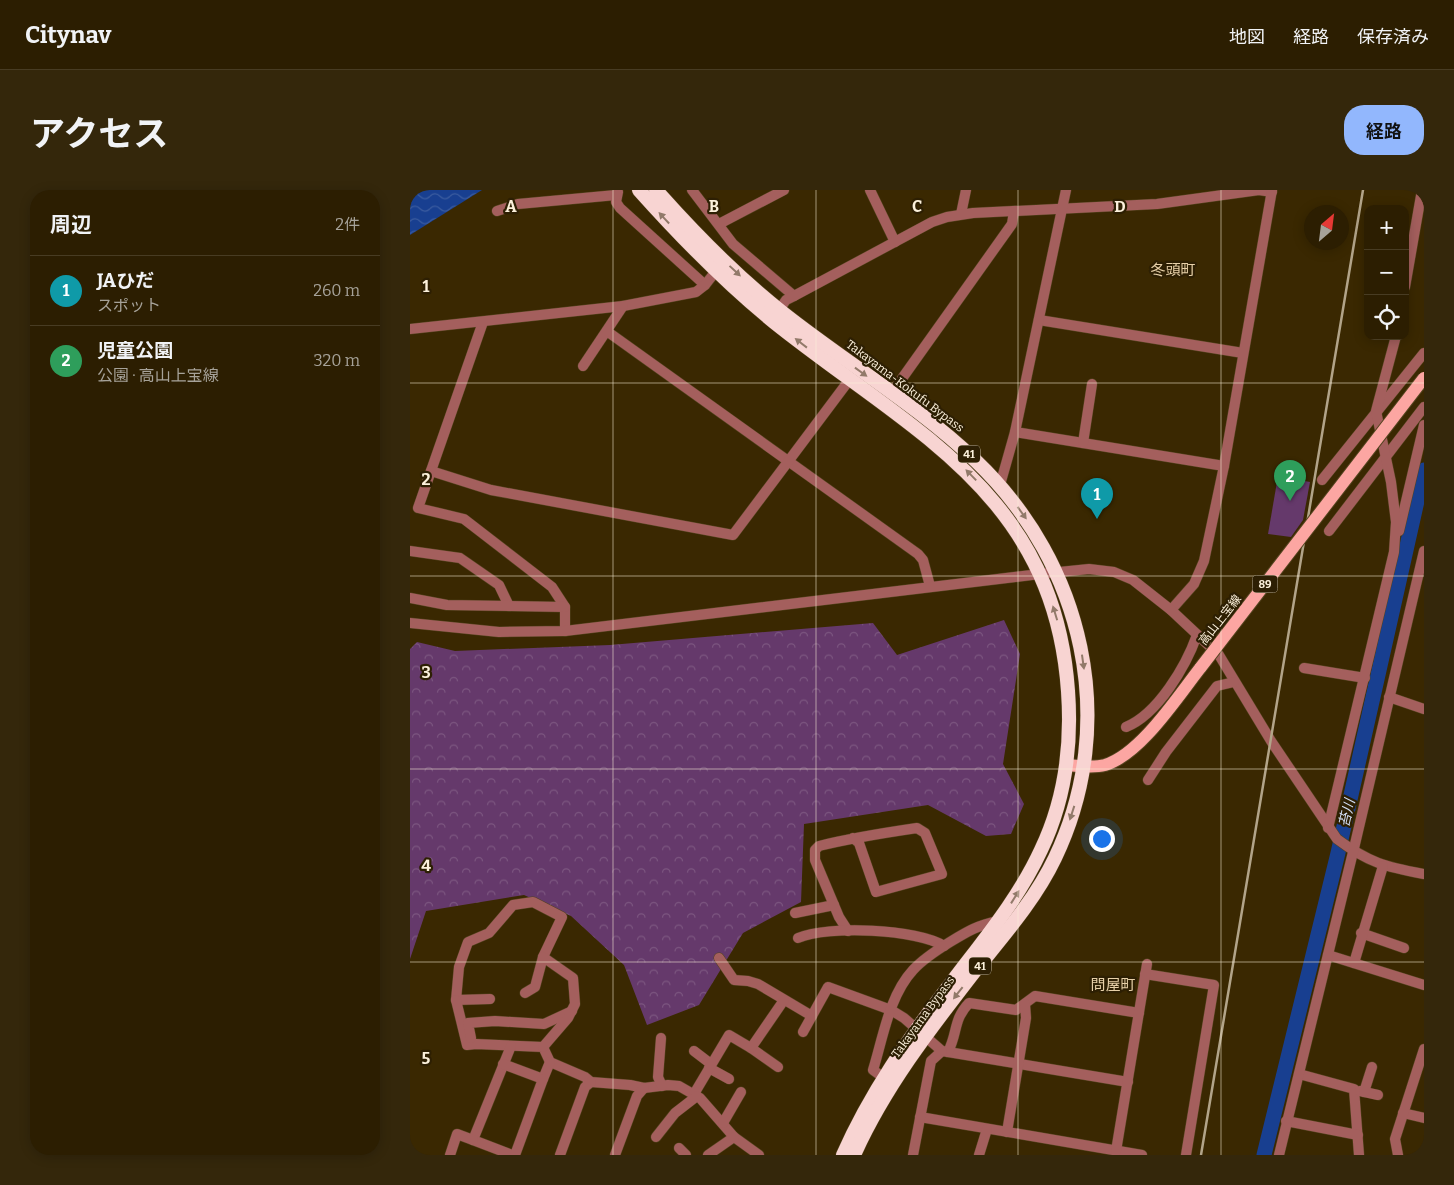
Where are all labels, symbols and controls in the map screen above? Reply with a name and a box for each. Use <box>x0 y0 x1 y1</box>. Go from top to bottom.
text: Citynav <box>25 21 111 49</box>
text: 地図 <box>1229 26 1265 48</box>
text: 経路 <box>1293 26 1329 48</box>
text: 保存済み <box>1357 26 1429 48</box>
button: 経路 <box>1344 105 1424 155</box>
text: アクセス <box>30 113 168 155</box>
text: A <box>505 197 517 216</box>
text: B <box>709 197 719 216</box>
text: C <box>912 197 922 216</box>
text: D <box>1114 197 1126 216</box>
north arrow <box>1304 205 1349 250</box>
map controls <box>1364 205 1409 340</box>
button: + <box>1364 205 1409 250</box>
text: 周辺 <box>50 212 92 238</box>
one-way arrow <box>658 212 670 224</box>
text: 2件 <box>335 215 360 234</box>
button: − <box>1364 250 1409 295</box>
district label: 冬頭町 <box>1150 261 1196 279</box>
one-way arrow <box>728 265 740 277</box>
text: JAひだ <box>97 269 154 292</box>
text: 1 <box>423 277 430 296</box>
text: 1 <box>63 281 69 300</box>
text: 260 m <box>313 281 360 300</box>
button: locate <box>1364 295 1409 340</box>
text: スポット <box>97 296 161 315</box>
street label: Takayama-Kokufu Bypass <box>843 337 967 435</box>
one-way arrow <box>795 338 808 349</box>
text: 児童公園 <box>97 339 173 362</box>
text: 2 <box>61 351 71 370</box>
text: 320 m <box>313 351 360 370</box>
text: 公園 · 高山上宝線 <box>97 366 219 385</box>
one-way arrow <box>854 367 867 378</box>
road number: 41 <box>958 445 980 462</box>
pin: 2 <box>1274 460 1306 501</box>
text: 2 <box>421 470 431 489</box>
one-way arrow <box>965 470 977 482</box>
pin: 1 <box>1081 478 1113 519</box>
one-way arrow <box>1017 506 1028 519</box>
road number: 89 <box>1252 576 1278 592</box>
street label: 高山上宝線 <box>1196 592 1244 648</box>
one-way arrow <box>1050 605 1058 620</box>
one-way arrow <box>1079 654 1087 670</box>
text: 3 <box>421 663 431 682</box>
water label: 苔川 <box>1336 795 1359 829</box>
one-way arrow <box>1068 806 1076 821</box>
your location <box>1089 826 1115 852</box>
text: 4 <box>421 856 431 875</box>
one-way arrow <box>1010 890 1020 903</box>
road number: 41 <box>969 958 991 974</box>
street label: Takayama Bypass <box>889 973 957 1061</box>
district label: 問屋町 <box>1090 976 1136 994</box>
one-way arrow <box>953 987 963 1000</box>
text: 5 <box>422 1049 431 1068</box>

